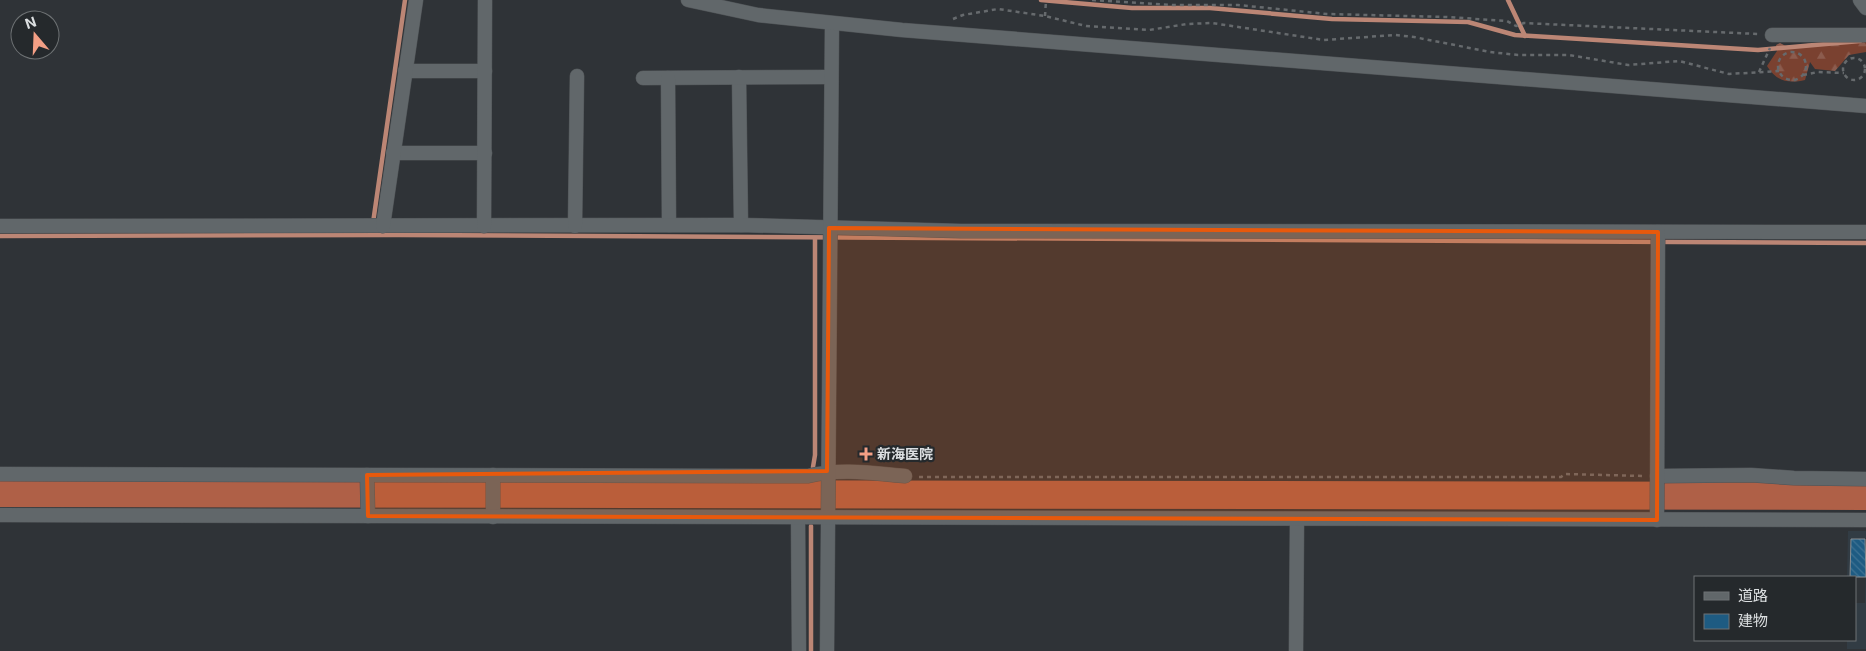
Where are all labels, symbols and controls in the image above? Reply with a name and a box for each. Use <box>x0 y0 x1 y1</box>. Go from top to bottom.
north arrow <box>10 10 60 60</box>
text: N <box>23 12 38 32</box>
place label: 新海医院 <box>877 445 933 462</box>
marker: 新海医院 <box>859 447 873 461</box>
legend <box>1694 576 1856 641</box>
text: 道路 <box>1738 586 1768 605</box>
text: 建物 <box>1738 611 1768 630</box>

